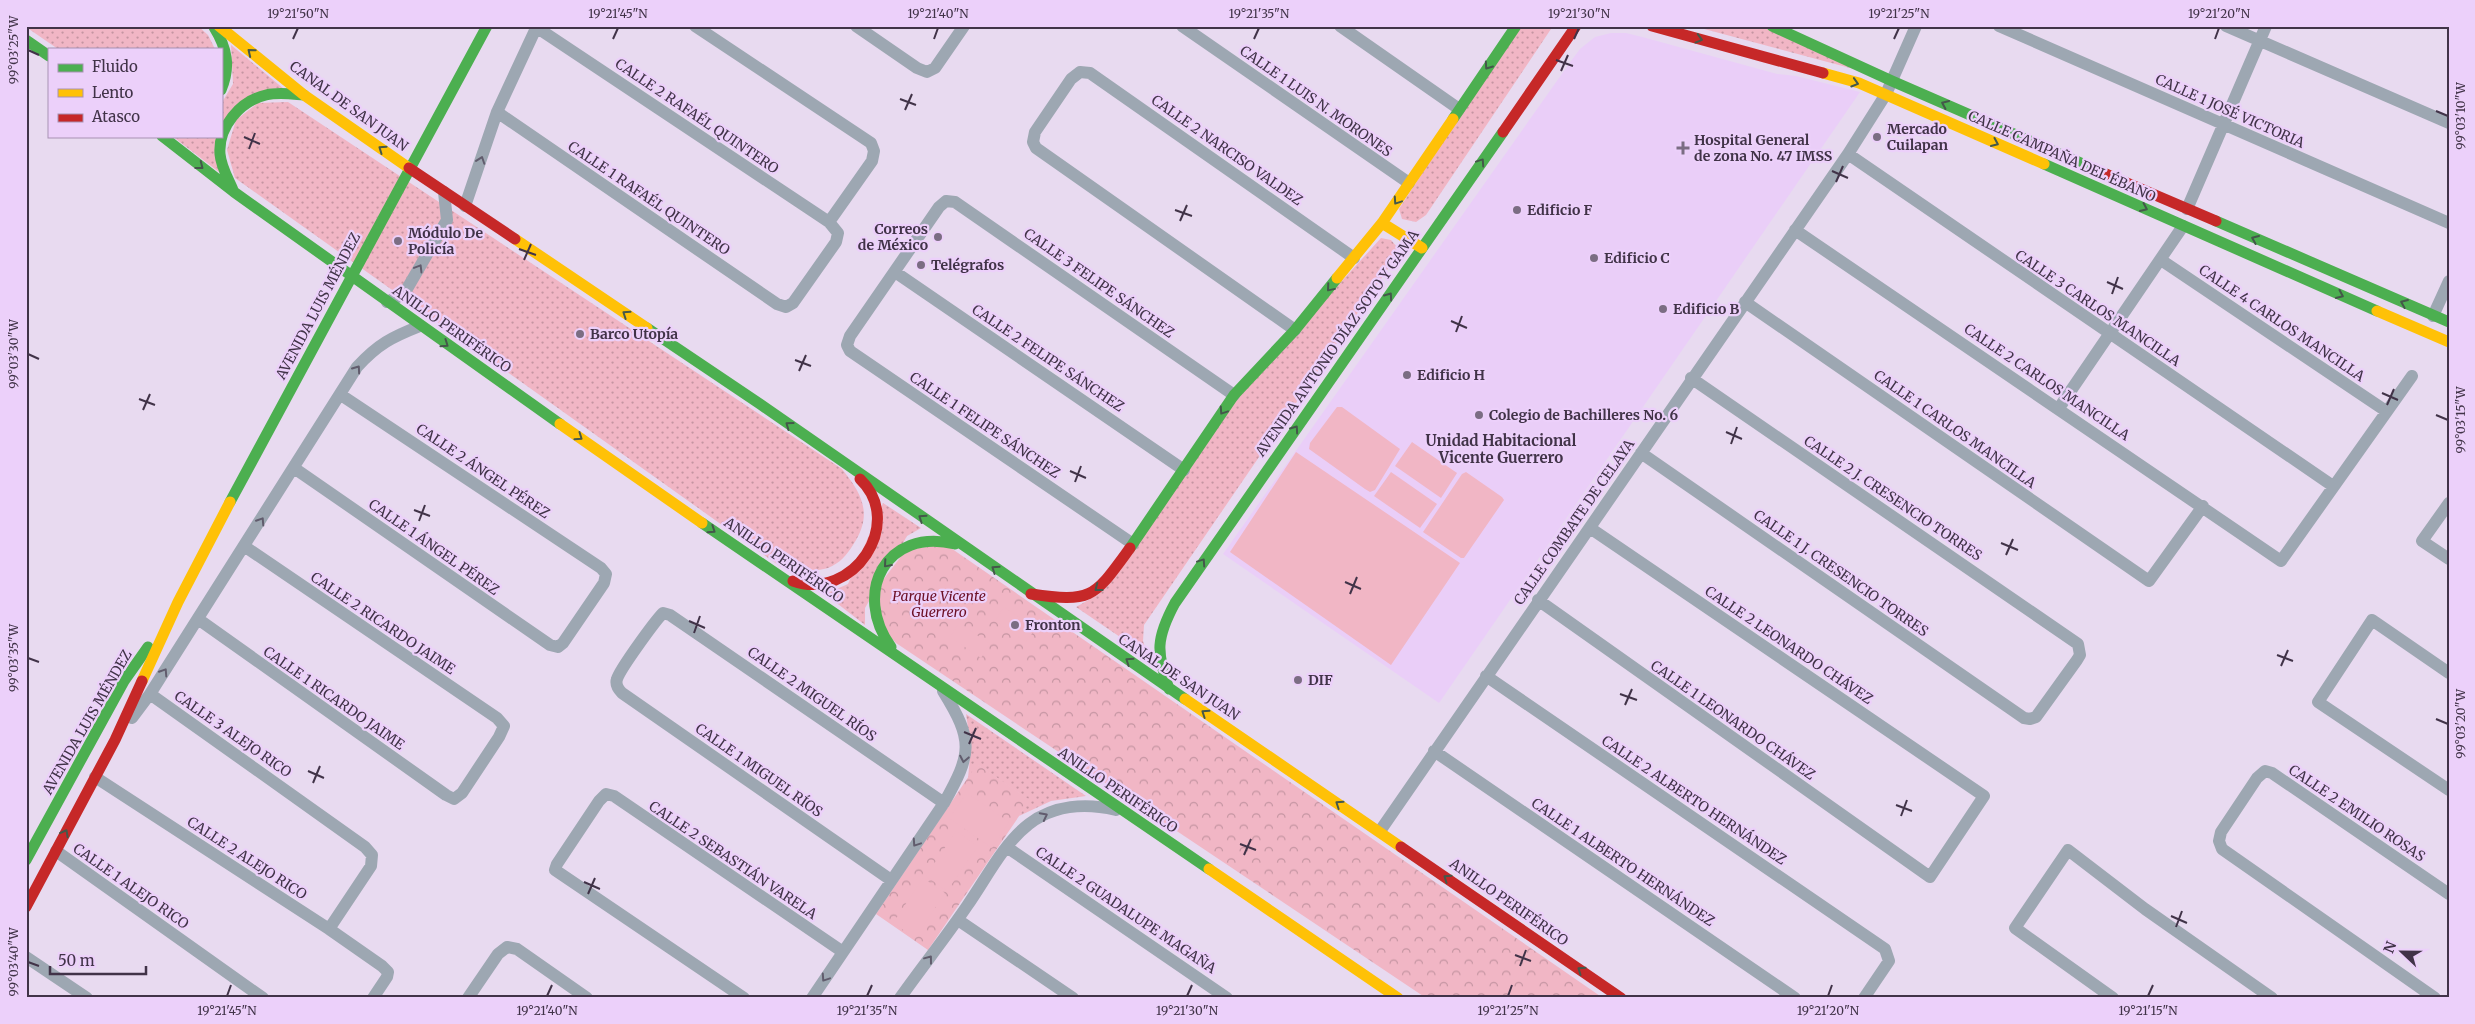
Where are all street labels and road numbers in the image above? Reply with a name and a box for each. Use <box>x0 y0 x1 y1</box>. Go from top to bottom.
street label: CALLE 1 LUIS N. MORONES <box>1236 42 1396 160</box>
street label: CALLE 2 RAFAÉL QUINTERO <box>612 54 782 178</box>
street label: CANAL DE SAN JUAN <box>286 57 412 155</box>
street label: CALLE 1 JOSÉ VICTORIA <box>2153 70 2307 152</box>
street label: CALLE 2 NARCISO VALDEZ <box>1148 91 1306 209</box>
street label: CALLE CAMPAÑA DEL ÉBANO <box>1965 106 2159 206</box>
street label: CALLE 1 RAFAÉL QUINTERO <box>565 137 733 259</box>
street label: CALLE 3 FELIPE SÁNCHEZ <box>1020 224 1178 342</box>
street label: AVENIDA ANTONIO DÍAZ SOTO Y GAMA <box>1251 226 1423 461</box>
street label: AVENIDA LUIS MÉNDEZ <box>271 229 364 383</box>
street label: CALLE 3 CARLOS MANCILLA <box>2012 246 2184 370</box>
street label: CALLE 4 CARLOS MANCILLA <box>2196 261 2368 385</box>
street label: ANILLO PERIFÉRICO <box>388 281 515 377</box>
street label: CALLE 2 FELIPE SÁNCHEZ <box>968 300 1128 416</box>
street label: CALLE 2 CARLOS MANCILLA <box>1961 320 2133 444</box>
street label: CALLE 1 CARLOS MANCILLA <box>1870 366 2040 492</box>
street label: CALLE 1 FELIPE SÁNCHEZ <box>906 368 1064 482</box>
street label: CALLE 2 ÁNGEL PÉREZ <box>413 420 553 522</box>
street label: CALLE 2 J. CRESENCIO TORRES <box>1801 432 1985 564</box>
street label: CALLE COMBATE DE CELAYA <box>1510 436 1638 608</box>
street label: CALLE 1 ÁNGEL PÉREZ <box>365 495 503 599</box>
street label: CALLE 1 J. CRESENCIO TORRES <box>1750 506 1932 640</box>
street label: ANILLO PERIFÉRICO <box>720 513 847 607</box>
street label: CALLE 2 RICARDO JAIME <box>307 568 459 678</box>
street label: CALLE 2 LEONARDO CHÁVEZ <box>1702 582 1876 708</box>
street label: CANAL DE SAN JUAN <box>1115 630 1243 724</box>
street label: CALLE 1 RICARDO JAIME <box>260 642 408 754</box>
street label: CALLE 2 MIGUEL RÍOS <box>744 643 880 745</box>
street label: AVENIDA LUIS MÉNDEZ <box>38 647 136 798</box>
street label: CALLE 1 LEONARDO CHÁVEZ <box>1647 656 1819 784</box>
street label: CALLE 3 ALEJO RICO <box>171 687 295 781</box>
street label: CALLE 1 MIGUEL RÍOS <box>692 719 826 821</box>
street label: CALLE 2 ALBERTO HERNÁNDEZ <box>1598 731 1790 869</box>
street label: ANILLO PERIFÉRICO <box>1054 743 1181 837</box>
street label: CALLE 2 EMILIO ROSAS <box>2285 761 2429 865</box>
street label: CALLE 1 ALBERTO HERNÁNDEZ <box>1528 794 1718 930</box>
street label: CALLE 2 SEBASTIÁN VARELA <box>646 797 821 923</box>
street label: CALLE 2 ALEJO RICO <box>184 813 310 903</box>
street label: CALLE 1 ALEJO RICO <box>70 839 192 933</box>
street label: CALLE 2 GUADALUPE MAGAÑA <box>1032 843 1220 977</box>
street label: ANILLO PERIFÉRICO <box>1445 854 1572 950</box>

